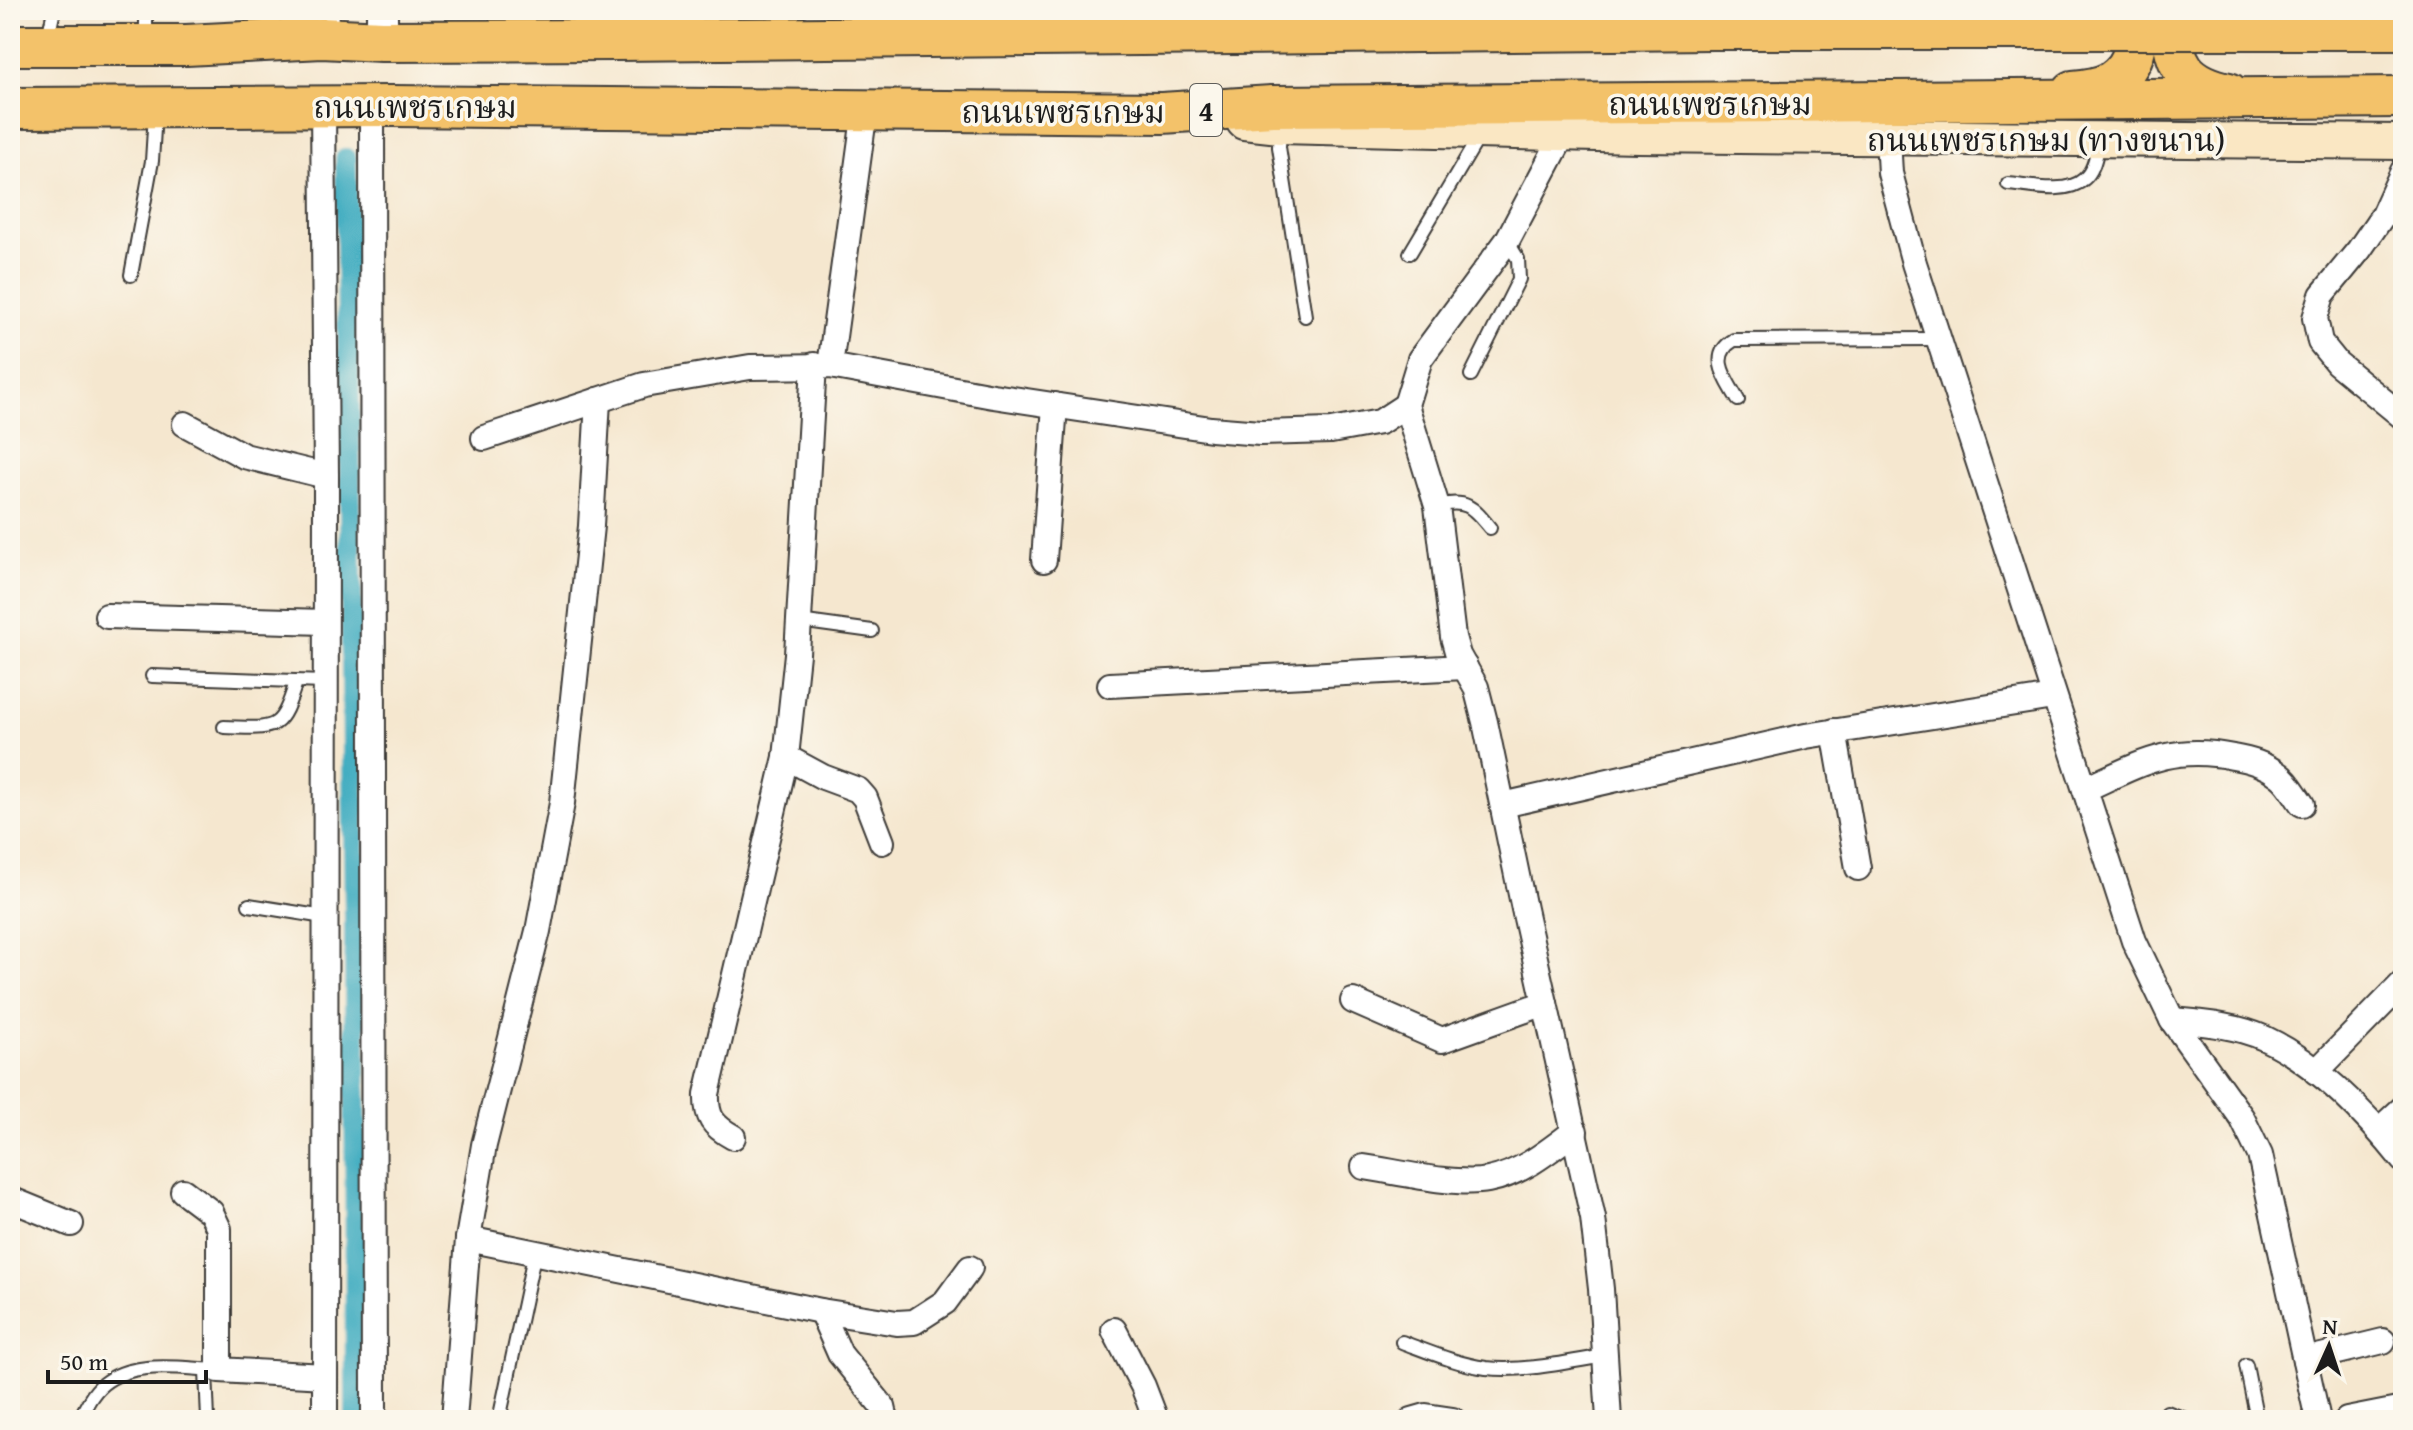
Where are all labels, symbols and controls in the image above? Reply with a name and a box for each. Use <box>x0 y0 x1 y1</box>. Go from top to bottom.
street label: ถนนเพชรเกษม <box>1608 80 1812 127</box>
street label: ถนนเพชรเกษม <box>313 83 517 130</box>
road number: 4 <box>1190 84 1222 136</box>
street label: ถนนเพชรเกษม <box>961 88 1165 135</box>
street label: ถนนเพชรเกษม (ทางขนาน) <box>1867 116 2225 163</box>
north arrow <box>2289 1306 2369 1386</box>
text: N <box>2322 1310 2339 1342</box>
scale bar <box>48 1334 206 1384</box>
text: 50 m <box>60 1344 108 1379</box>

